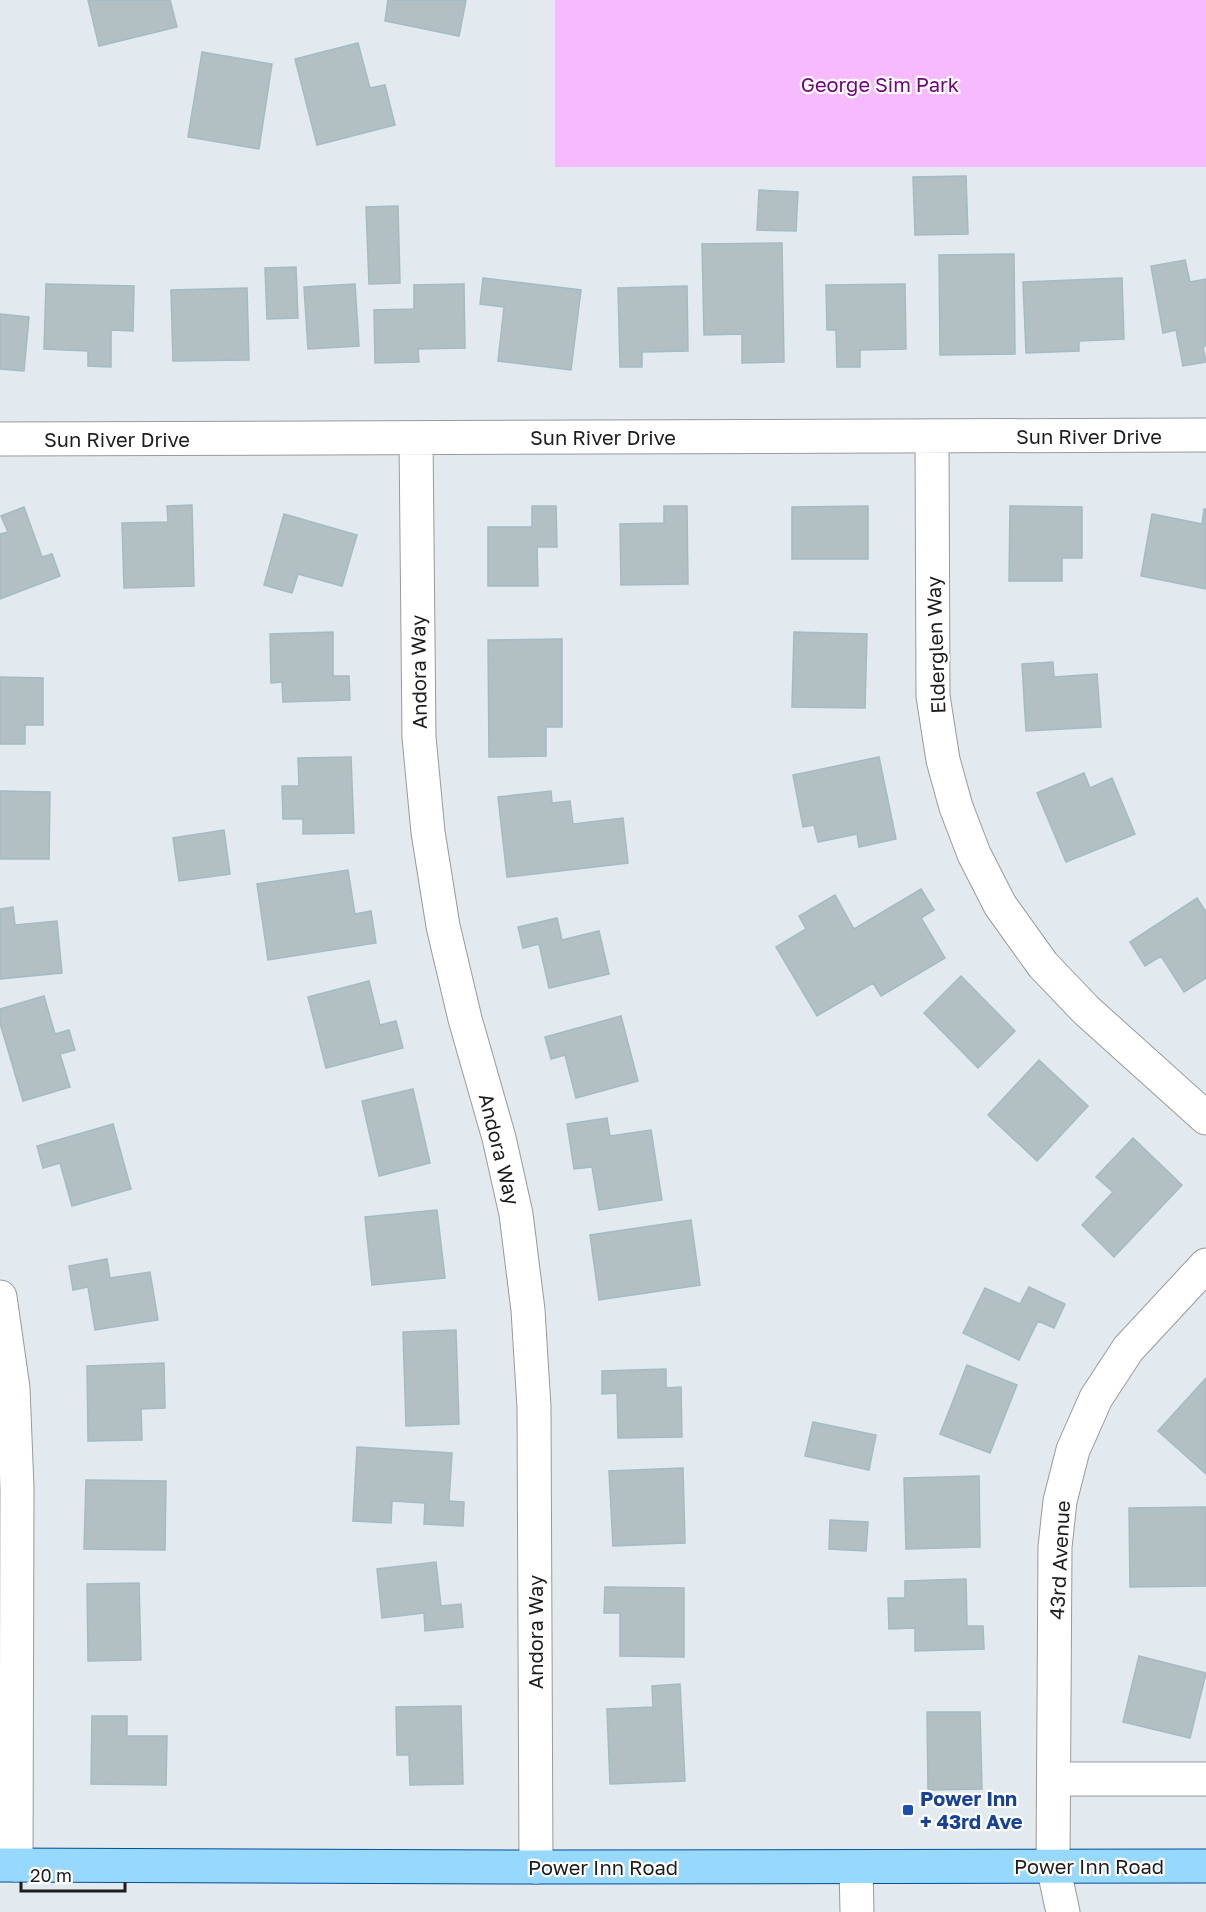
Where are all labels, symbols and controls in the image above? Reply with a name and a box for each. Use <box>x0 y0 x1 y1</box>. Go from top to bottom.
park label: George Sim Park <box>801 72 959 96</box>
street label: Sun River Drive <box>1016 424 1162 448</box>
street label: Sun River Drive <box>530 425 676 449</box>
street label: Sun River Drive <box>44 427 190 451</box>
street label: Elderglen Way <box>921 576 949 714</box>
street label: Andora Way <box>405 615 431 729</box>
street label: Andora Way <box>475 1091 525 1207</box>
street label: 43rd Avenue <box>1044 1500 1074 1620</box>
street label: Andora Way <box>523 1575 547 1689</box>
place label: Power Inn + 43rd Ave <box>920 1786 1023 1833</box>
marker: Power Inn + 43rd Ave <box>901 1803 915 1817</box>
street label: Power Inn Road <box>1014 1854 1164 1878</box>
scale bar <box>21 1855 124 1893</box>
street label: Power Inn Road <box>528 1855 678 1879</box>
text: 20 m <box>30 1864 72 1886</box>

